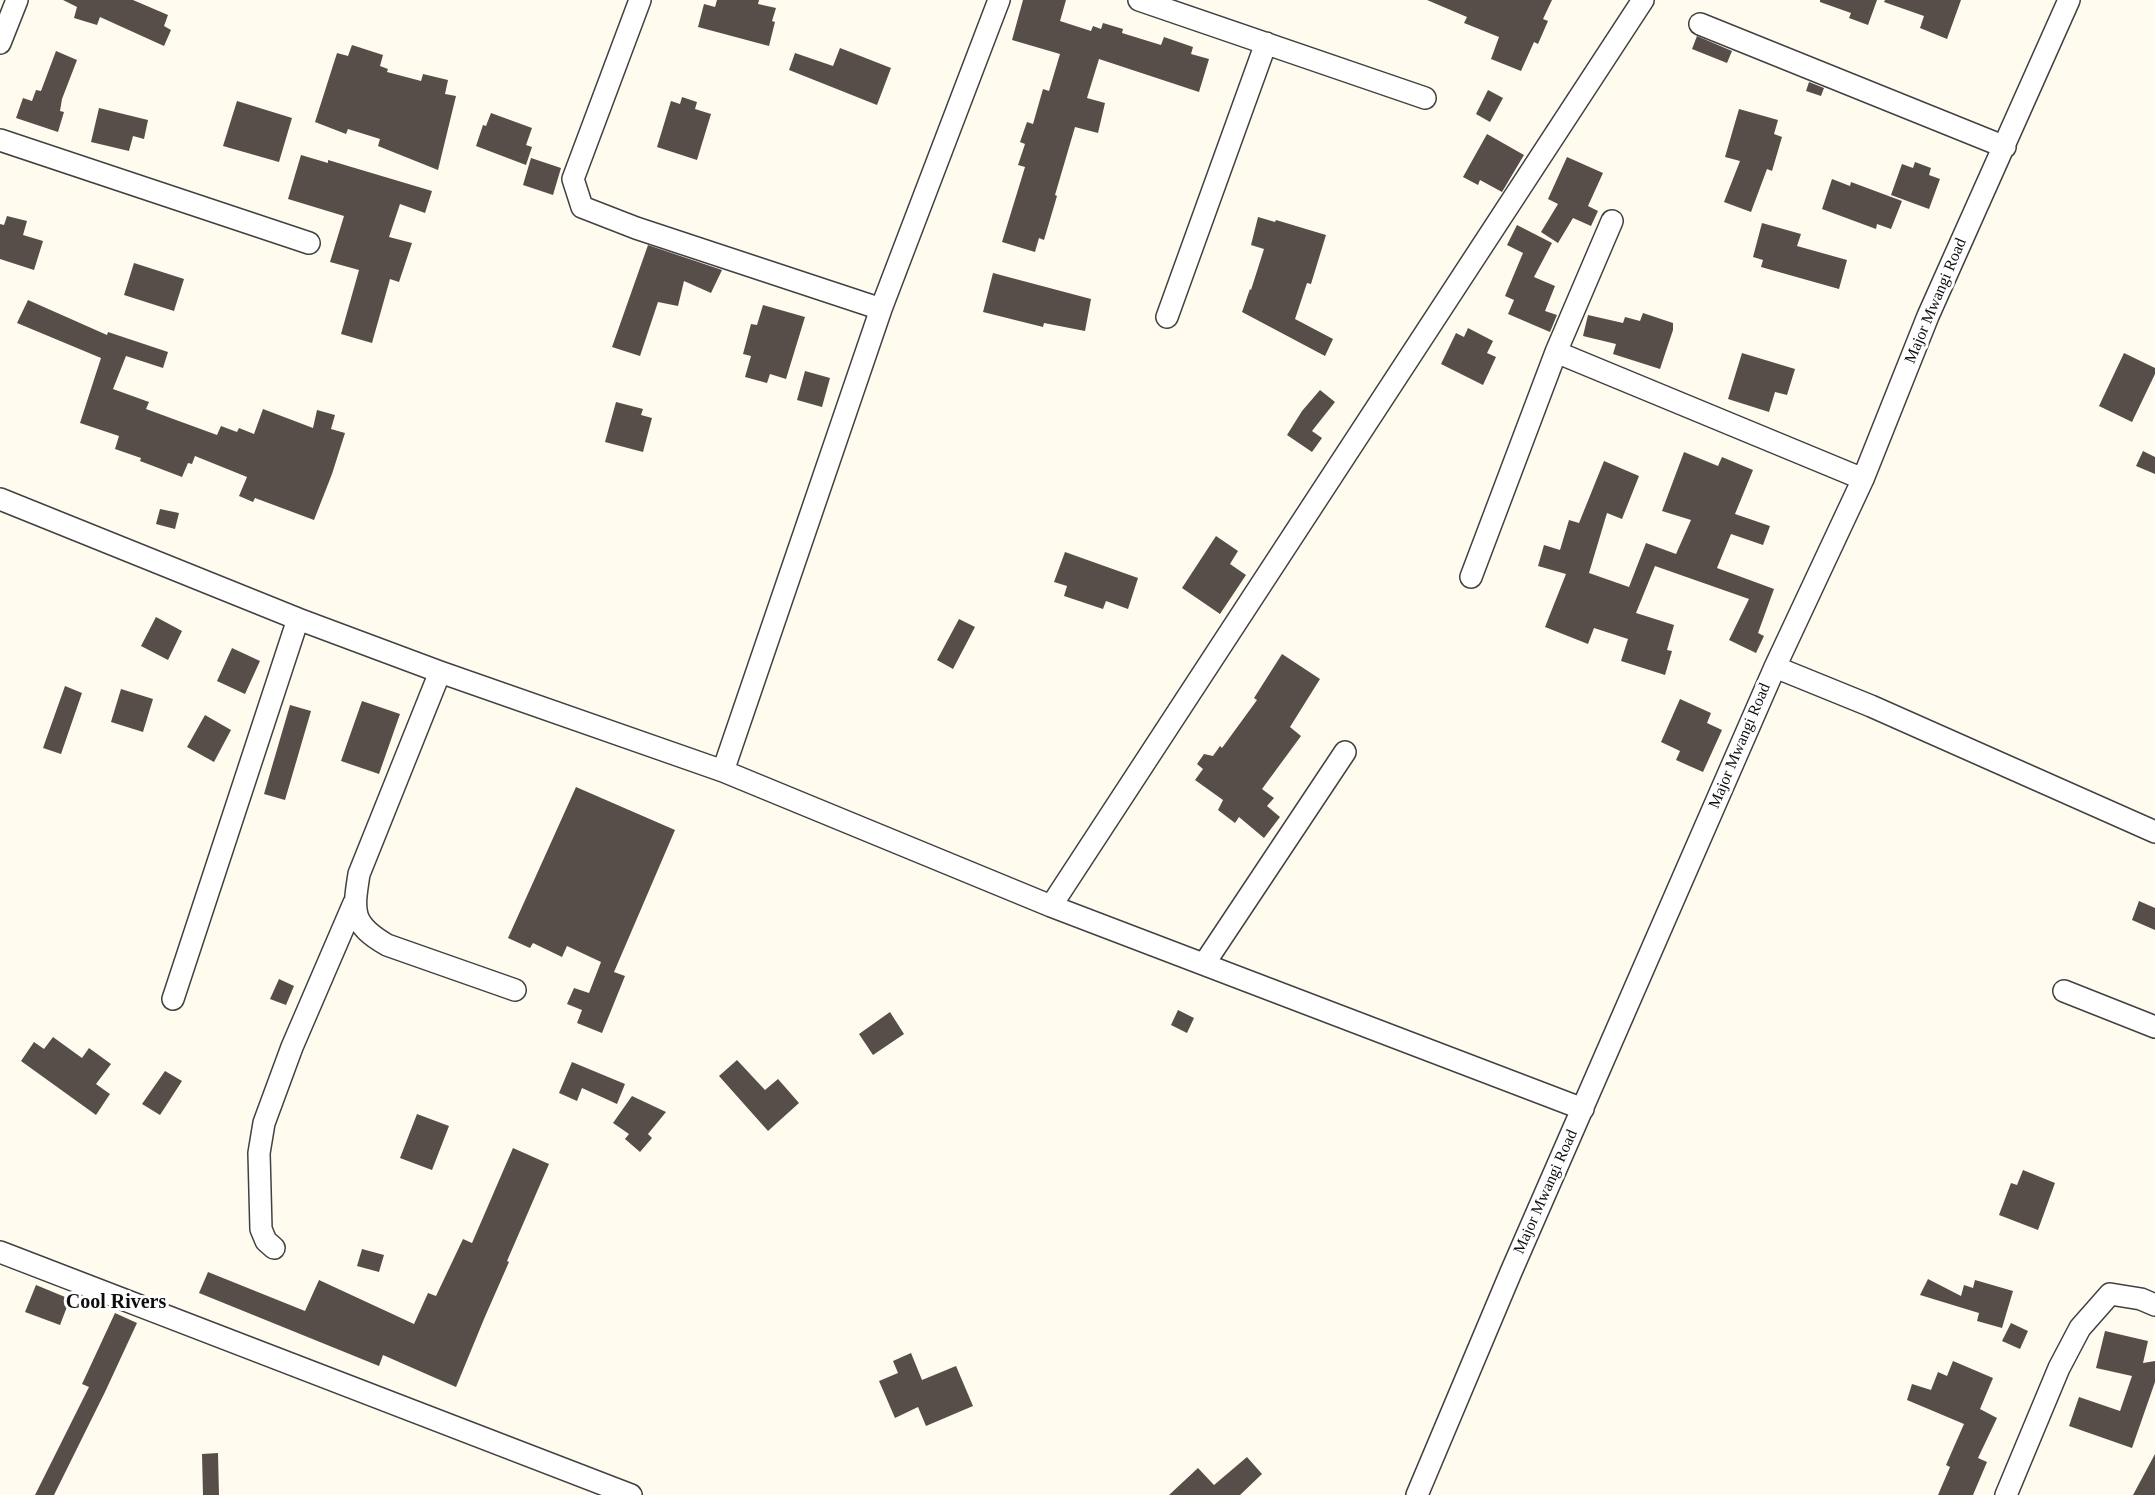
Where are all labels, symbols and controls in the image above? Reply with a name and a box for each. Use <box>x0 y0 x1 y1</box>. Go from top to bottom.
street label: Major Mwangi Road <box>1901 235 1971 367</box>
street label: Major Mwangi Road <box>1705 680 1775 812</box>
street label: Major Mwangi Road <box>1510 1127 1582 1257</box>
district label: Cool Rivers <box>66 1291 166 1315</box>

